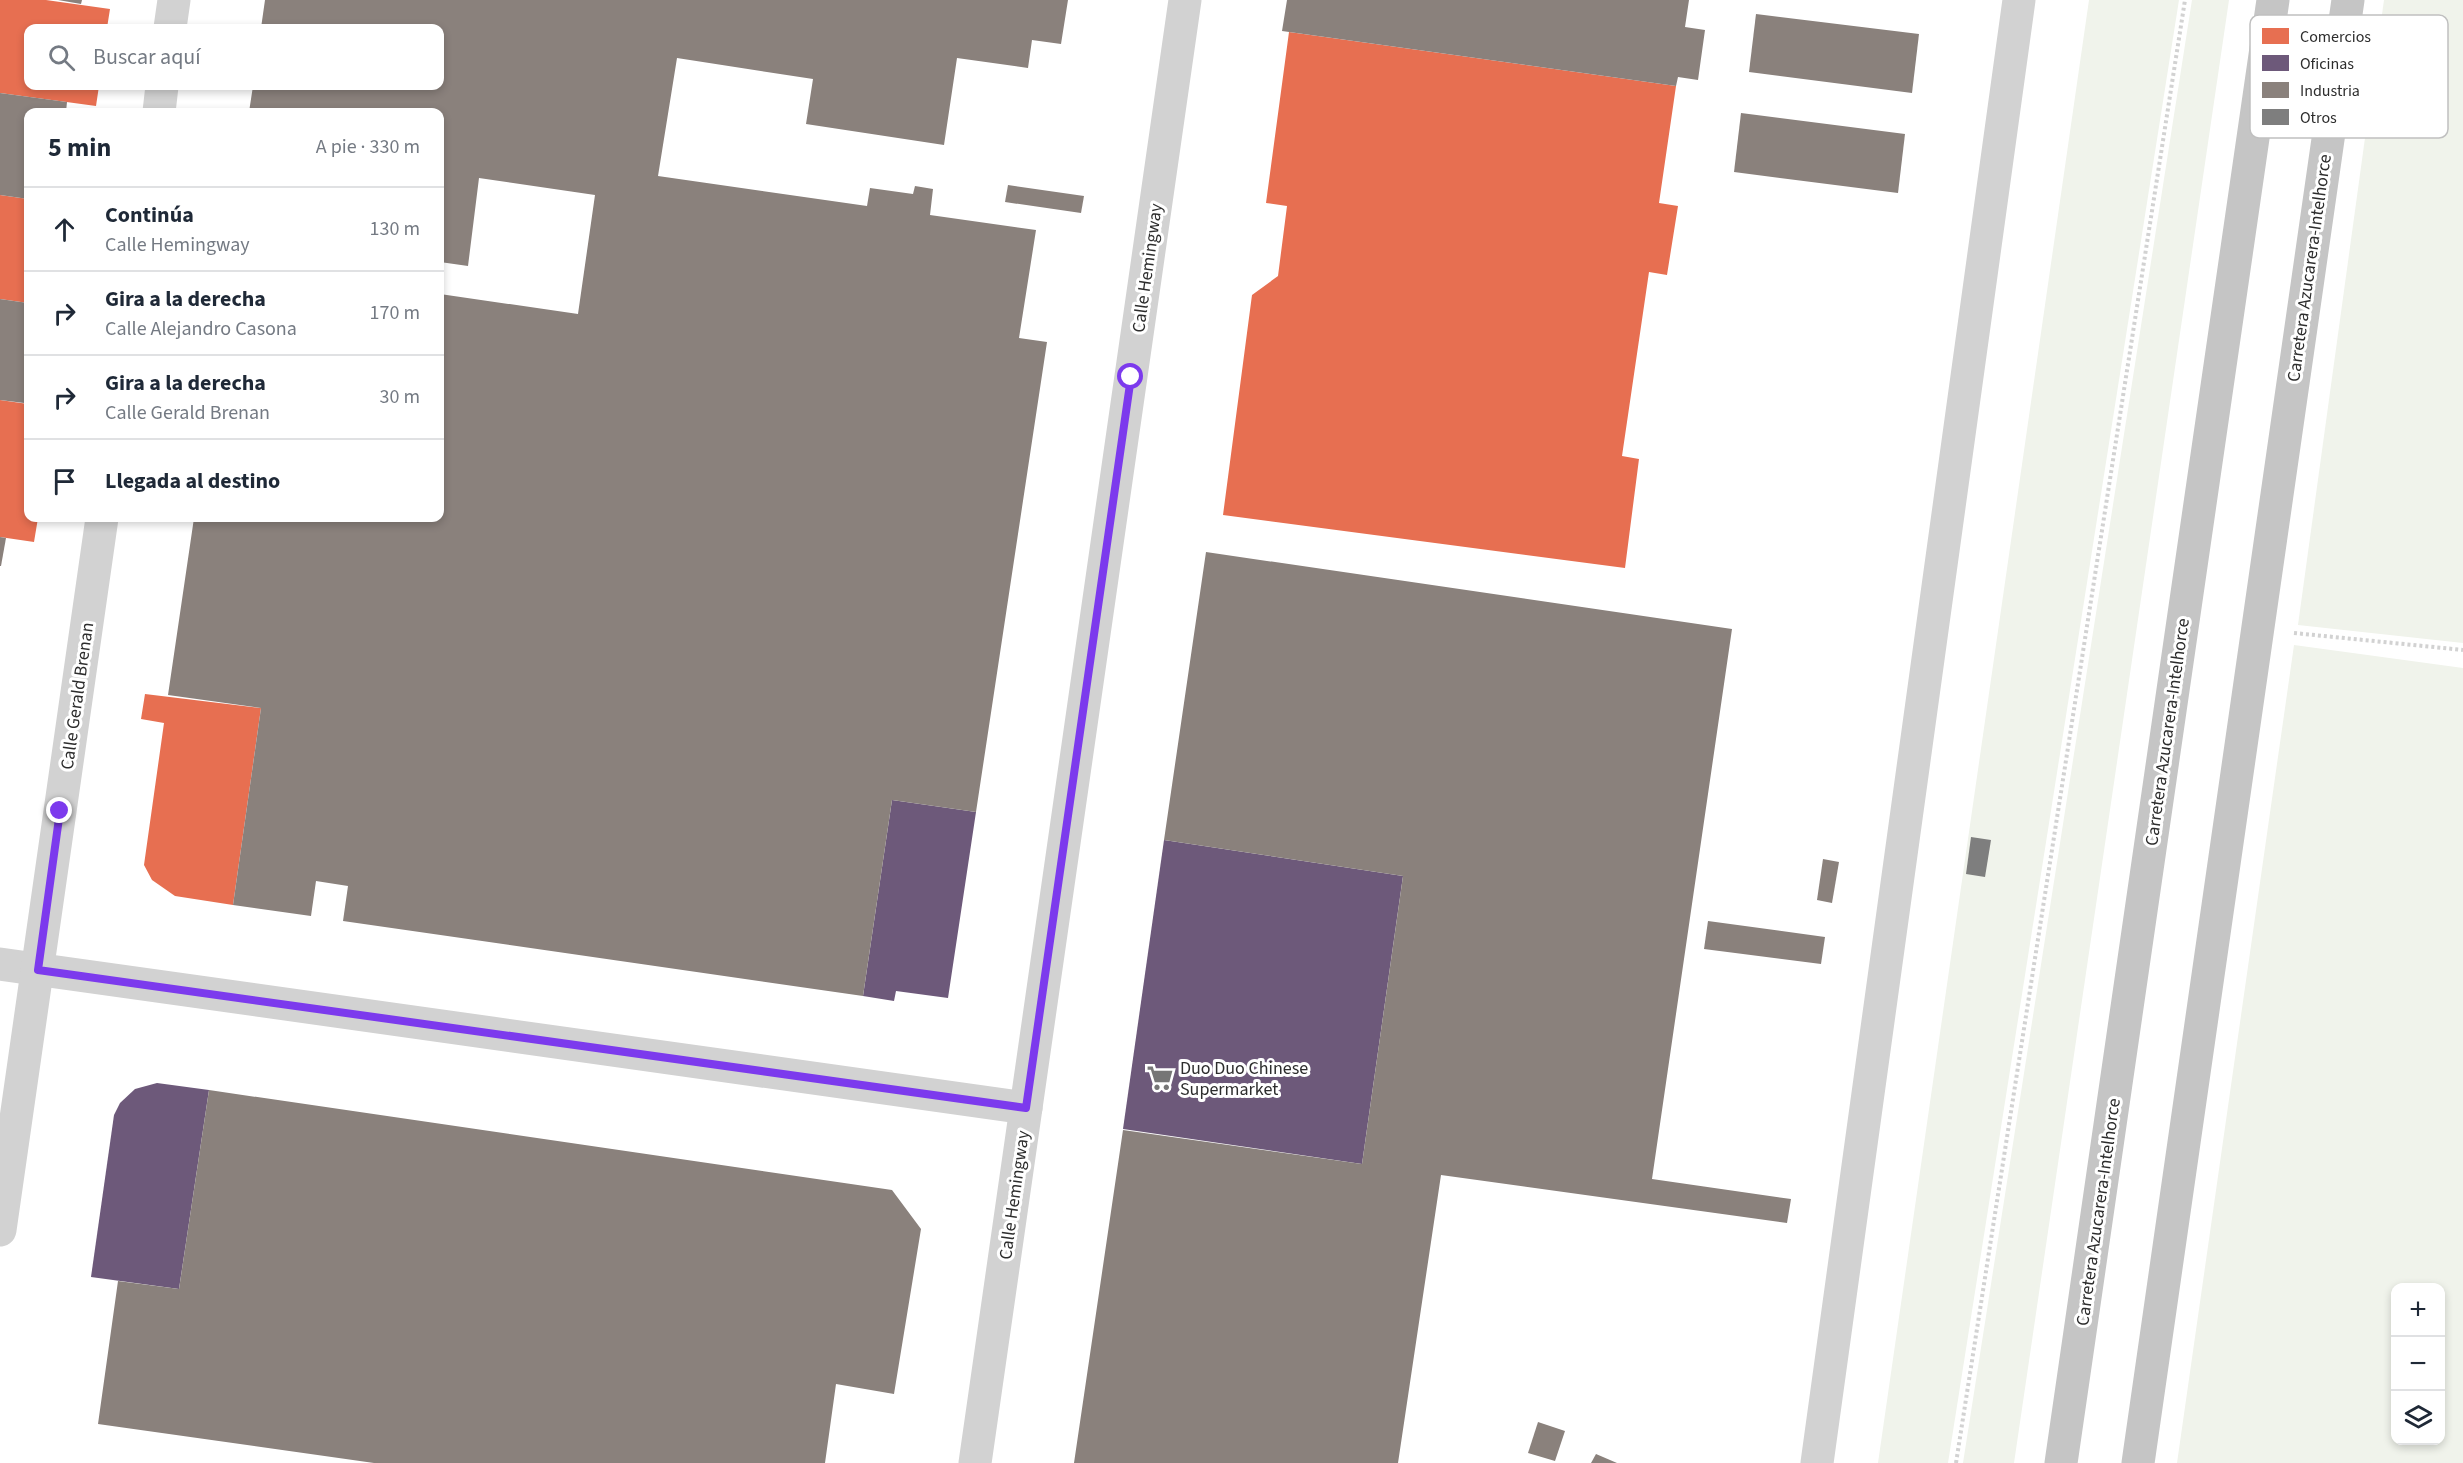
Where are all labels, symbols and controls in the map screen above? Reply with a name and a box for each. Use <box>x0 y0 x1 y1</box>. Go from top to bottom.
legend <box>2250 15 2448 138</box>
search box <box>24 24 444 90</box>
text: Comercios <box>2300 26 2371 48</box>
icon: search <box>45 41 78 74</box>
text: Buscar aquí <box>93 41 201 73</box>
text: Oficinas <box>2300 53 2354 75</box>
text: Industria <box>2300 80 2360 102</box>
text: Otros <box>2300 107 2337 129</box>
text: 5 min <box>48 129 111 166</box>
text: A pie · 330 m <box>316 133 420 161</box>
street label: Carretera Azucarera-Intelhorce <box>2281 153 2338 383</box>
text: Continúa <box>105 199 194 231</box>
street label: Calle Hemingway <box>1126 201 1169 334</box>
icon: ahead <box>48 213 81 246</box>
text: 130 m <box>370 215 420 243</box>
text: Calle Hemingway <box>105 231 250 259</box>
text: Gira a la derecha <box>105 283 266 315</box>
icon: right <box>48 297 81 330</box>
text: 170 m <box>370 299 420 327</box>
text: Calle Alejandro Casona <box>105 315 297 343</box>
route start <box>1117 363 1143 389</box>
text: Gira a la derecha <box>105 367 266 399</box>
icon: right <box>48 381 81 414</box>
text: 30 m <box>380 383 420 411</box>
text: Calle Gerald Brenan <box>105 399 270 427</box>
icon: arrive <box>48 465 81 498</box>
text: Llegada al destino <box>105 465 280 497</box>
street label: Carretera Azucarera-Intelhorce <box>2139 617 2196 847</box>
street label: Calle Gerald Brenan <box>55 621 100 771</box>
route end <box>46 797 72 823</box>
place label: Duo Duo Chinese Supermarket <box>1180 1056 1308 1102</box>
supermarket icon: Duo Duo Chinese Supermarket <box>1145 1063 1175 1093</box>
street label: Carretera Azucarera-Intelhorce <box>2070 1097 2127 1327</box>
street label: Calle Hemingway <box>993 1128 1036 1261</box>
map controls <box>2391 1283 2445 1445</box>
button: + <box>2391 1283 2445 1337</box>
button: − <box>2391 1337 2445 1391</box>
button: layers <box>2391 1391 2445 1445</box>

